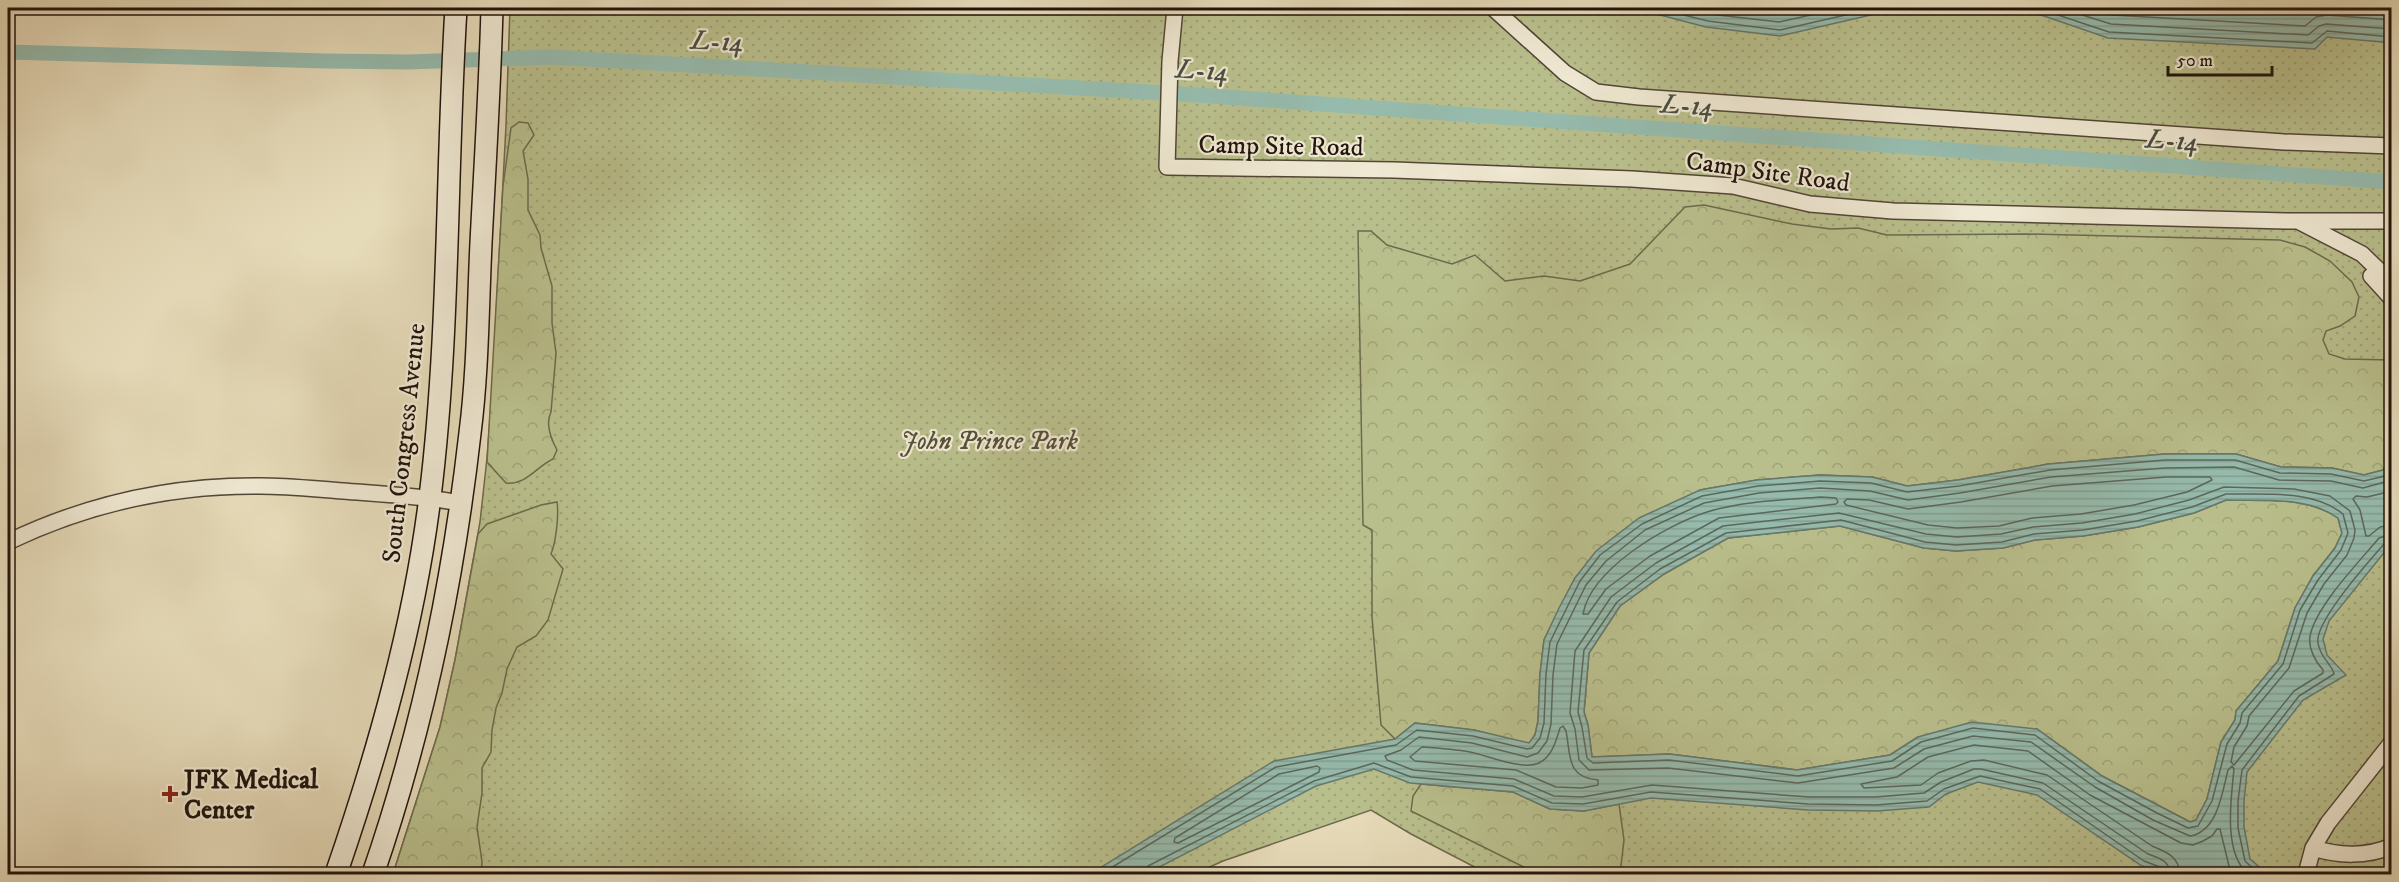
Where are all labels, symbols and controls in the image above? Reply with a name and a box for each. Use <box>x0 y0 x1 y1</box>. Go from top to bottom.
water label: L-14 <box>688 24 744 60</box>
scale bar <box>2168 39 2272 77</box>
text: 50 m <box>2177 50 2213 72</box>
water label: L-14 <box>1173 52 1229 90</box>
water label: L-14 <box>1658 87 1714 125</box>
water label: L-14 <box>2143 122 2199 160</box>
street label: Camp Site Road <box>1198 129 1364 164</box>
street label: Camp Site Road <box>1684 145 1852 200</box>
street label: South Congress Avenue <box>375 322 433 565</box>
park label: John Prince Park <box>900 425 1078 458</box>
place label: JFK Medical Center <box>181 764 319 827</box>
marker: JFK Medical Center <box>161 785 179 803</box>

